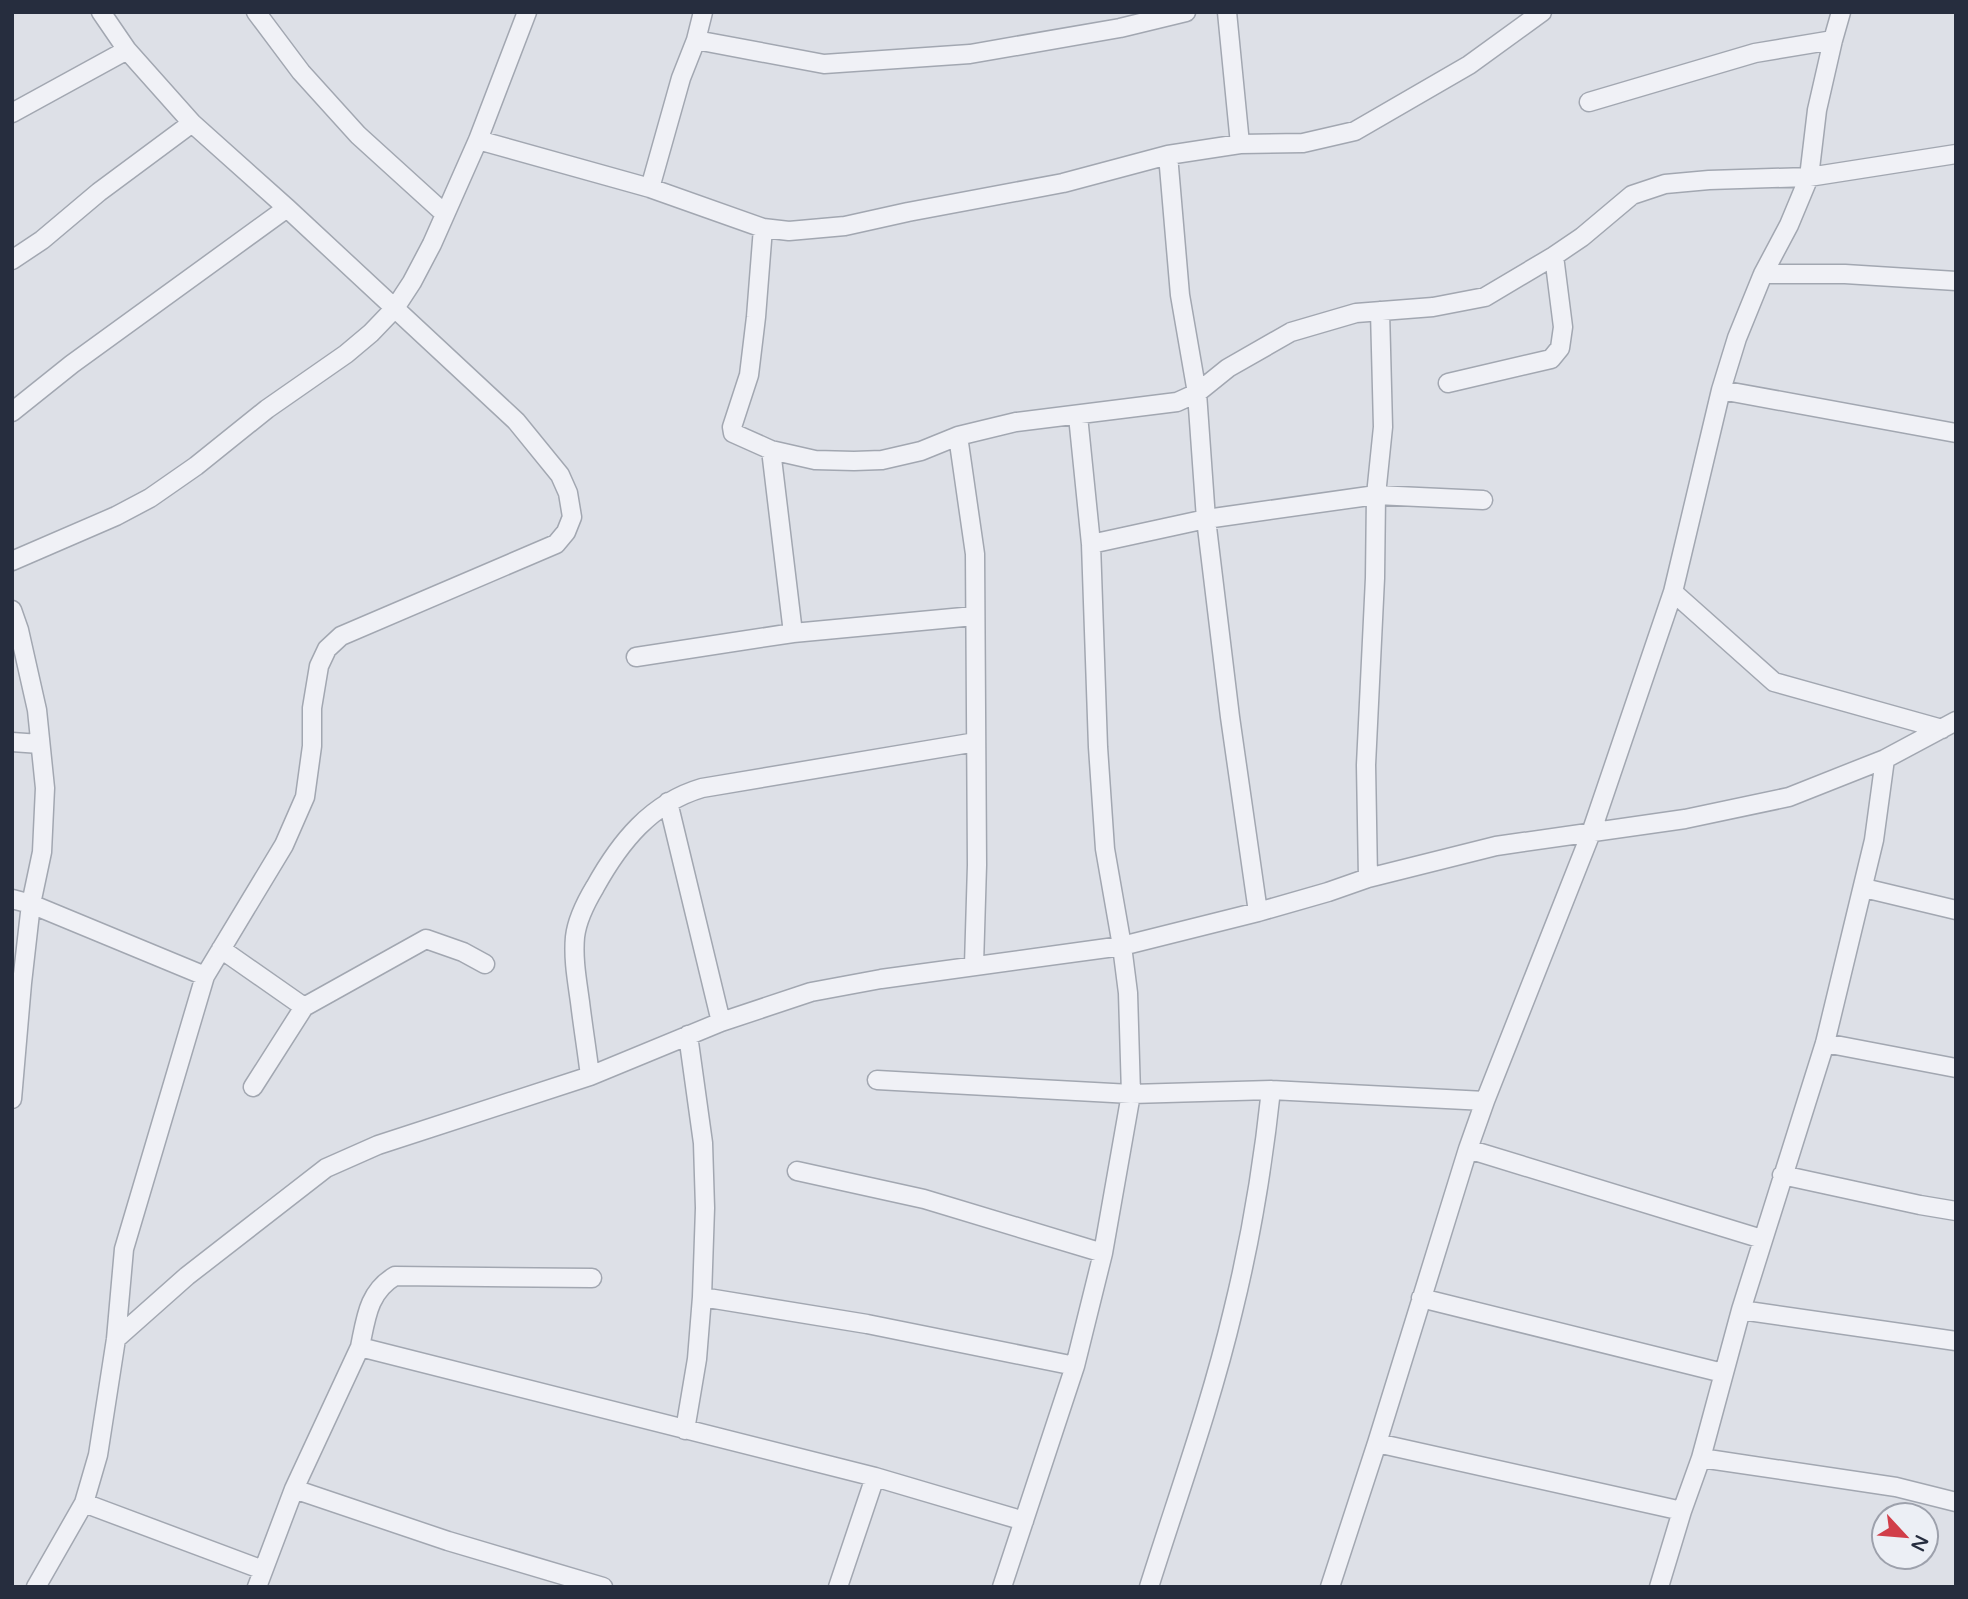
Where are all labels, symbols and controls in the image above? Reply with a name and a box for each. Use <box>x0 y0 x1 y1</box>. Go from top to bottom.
north arrow <box>1870 1501 1940 1571</box>
text: N <box>1906 1531 1933 1555</box>

